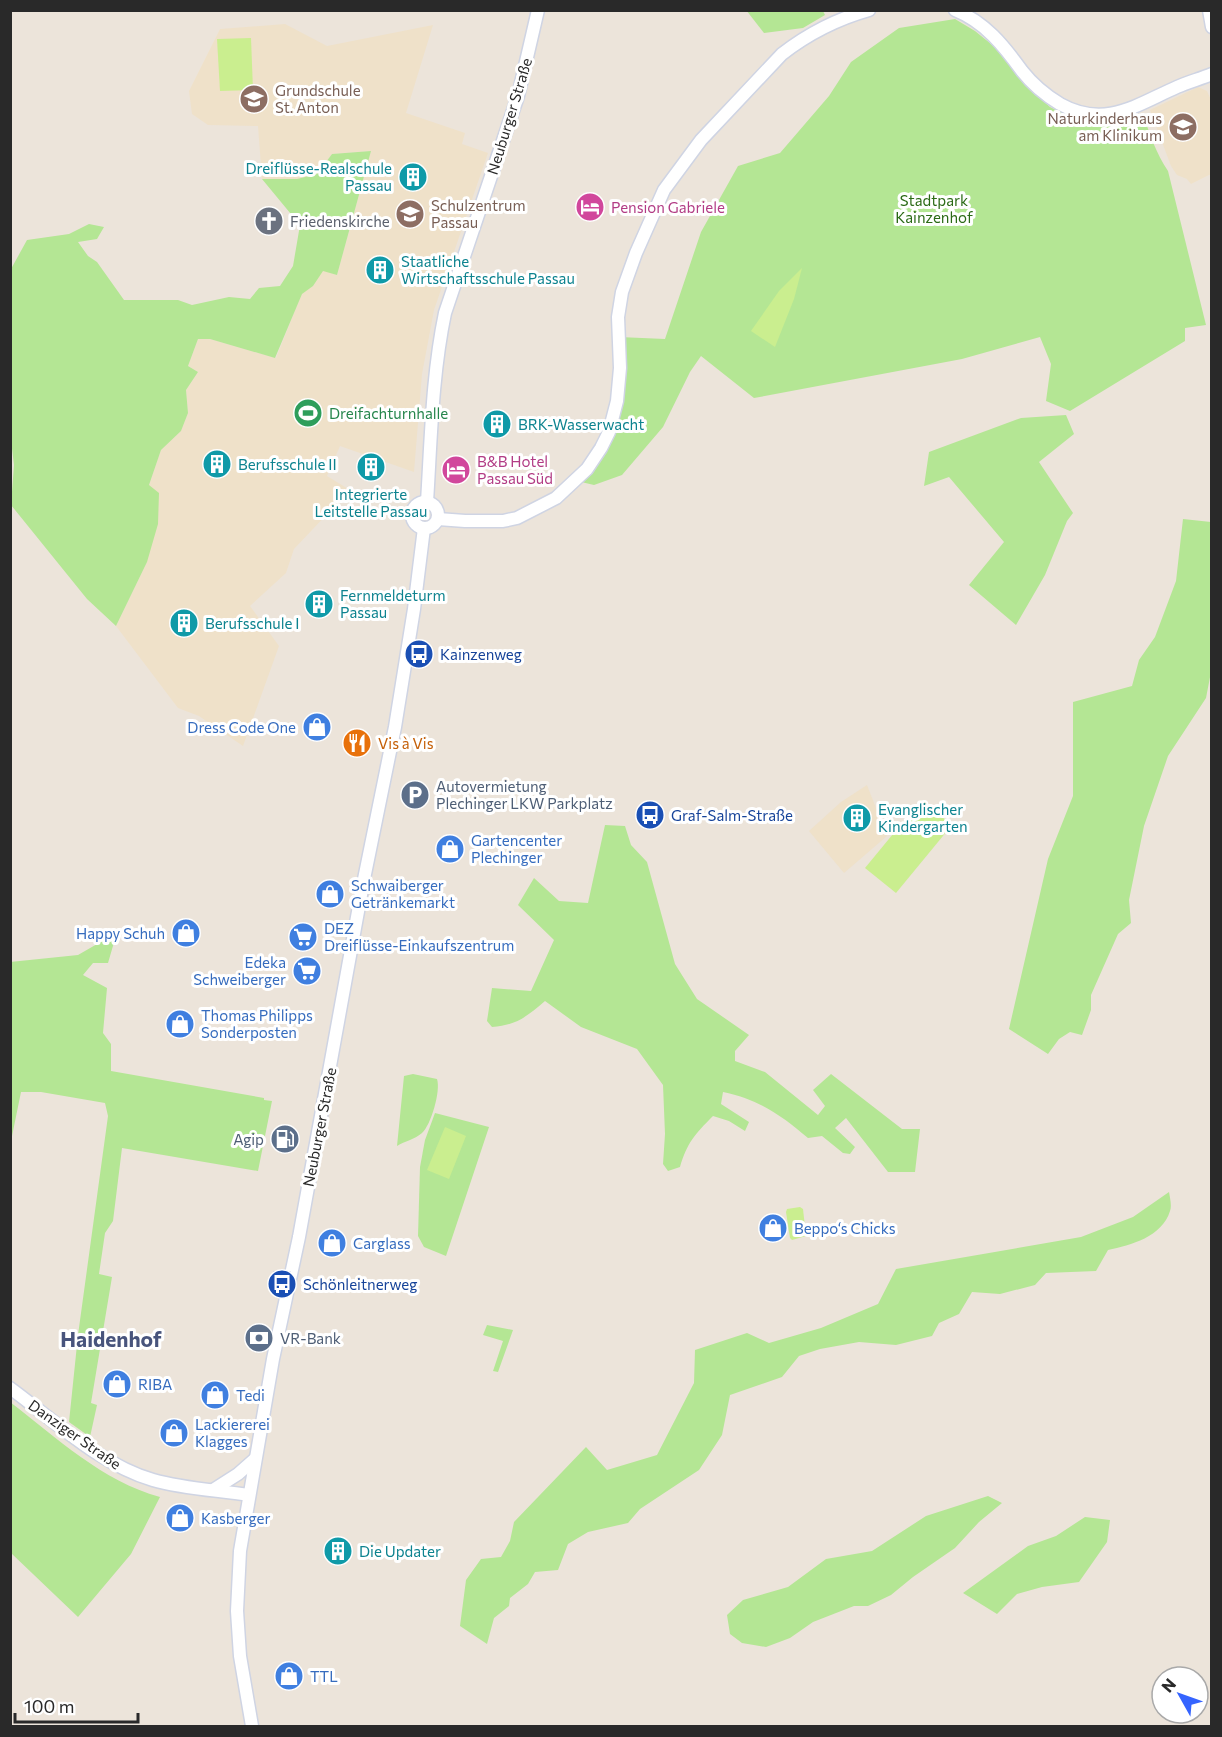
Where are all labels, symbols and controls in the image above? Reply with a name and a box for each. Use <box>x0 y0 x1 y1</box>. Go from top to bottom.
street label: Neuburger Straße <box>483 55 535 177</box>
place label: Grundschule St. Anton <box>275 81 361 116</box>
school or university icon: Grundschule St. Anton <box>238 83 270 115</box>
place label: Naturkinderhaus am Klinikum <box>1048 109 1162 144</box>
school or university icon: Naturkinderhaus am Klinikum <box>1167 111 1199 143</box>
place label: Dreiflüsse-Realschule Passau <box>245 159 392 194</box>
building icon: Dreiflüsse-Realschule Passau <box>397 161 429 193</box>
hotel icon: Pension Gabriele <box>574 191 606 223</box>
park label: Stadtpark Kainzenhof <box>895 191 973 226</box>
place label: Schulzentrum Passau <box>431 196 526 231</box>
school or university icon: Schulzentrum Passau <box>394 198 426 230</box>
place label: Pension Gabriele <box>611 198 725 216</box>
church icon: Friedenskirche <box>253 205 285 237</box>
place label: Friedenskirche <box>290 212 390 230</box>
place label: Staatliche Wirtschaftsschule Passau <box>401 252 575 287</box>
building icon: Staatliche Wirtschaftsschule Passau <box>364 254 396 286</box>
sports icon: Dreifachturnhalle <box>292 397 324 429</box>
place label: Dreifachturnhalle <box>329 404 448 422</box>
building icon: BRK-Wasserwacht <box>481 408 513 440</box>
place label: BRK-Wasserwacht <box>518 415 644 433</box>
building icon: Berufsschule II <box>201 448 233 480</box>
building icon: Integrierte Leitstelle Passau <box>355 451 387 483</box>
place label: B&B Hotel Passau Süd <box>477 452 553 487</box>
hotel icon: B&B Hotel Passau Süd <box>440 454 472 486</box>
place label: Berufsschule II <box>238 455 337 473</box>
place label: Integrierte Leitstelle Passau <box>315 485 427 520</box>
place label: Fernmeldeturm Passau <box>340 586 446 621</box>
building icon: Fernmeldeturm Passau <box>303 588 335 620</box>
building icon: Berufsschule I <box>168 607 200 639</box>
place label: Berufsschule I <box>205 614 299 632</box>
bus stop icon: Kainzenweg <box>403 638 435 670</box>
place label: Kainzenweg <box>440 645 522 663</box>
shop icon: Dress Code One <box>301 711 333 743</box>
place label: Dress Code One <box>187 718 296 736</box>
restaurant icon: Vis à Vis <box>341 727 373 759</box>
place label: Vis à Vis <box>378 734 434 752</box>
place label: Autovermietung Plechinger LKW Parkplatz <box>436 777 613 812</box>
parking icon: Autovermietung Plechinger LKW Parkplatz <box>399 779 431 811</box>
bus stop icon: Graf-Salm-Straße <box>634 799 666 831</box>
place label: Evanglischer Kindergarten <box>878 800 968 835</box>
building icon: Evanglischer Kindergarten <box>841 802 873 834</box>
place label: Graf-Salm-Straße <box>671 806 793 824</box>
place label: Gartencenter Plechinger <box>471 831 562 866</box>
shop icon: Gartencenter Plechinger <box>434 833 466 865</box>
place label: Schwaiberger Getränkemarkt <box>351 876 455 911</box>
shop icon: Schwaiberger Getränkemarkt <box>314 878 346 910</box>
shop icon: Happy Schuh <box>170 917 202 949</box>
place label: DEZ Dreiflüsse-Einkaufszentrum <box>324 919 514 954</box>
supermarket icon: DEZ Dreiflüsse-Einkaufszentrum <box>287 921 319 953</box>
place label: Happy Schuh <box>76 924 165 942</box>
place label: Edeka Schweiberger <box>193 953 286 988</box>
supermarket icon: Edeka Schweiberger <box>291 955 323 987</box>
place label: Thomas Philipps Sonderposten <box>201 1006 313 1041</box>
shop icon: Thomas Philipps Sonderposten <box>164 1008 196 1040</box>
street label: Neuburger Straße <box>299 1066 339 1188</box>
fuel station icon: Agip <box>269 1123 301 1155</box>
place label: Agip <box>233 1130 264 1148</box>
shop icon: Beppo‘s Chicks <box>757 1212 789 1244</box>
place label: Beppo‘s Chicks <box>794 1219 896 1237</box>
shop icon: Carglass <box>316 1227 348 1259</box>
place label: Carglass <box>353 1234 411 1252</box>
bus stop icon: Schönleitnerweg <box>266 1268 298 1300</box>
place label: Schönleitnerweg <box>303 1275 417 1293</box>
bank icon: VR-Bank <box>243 1322 275 1354</box>
district label: Haidenhof <box>60 1326 162 1351</box>
place label: VR-Bank <box>280 1329 341 1347</box>
shop icon: RIBA <box>101 1368 133 1400</box>
place label: RIBA <box>138 1375 172 1393</box>
shop icon: Tedi <box>199 1379 231 1411</box>
place label: Tedi <box>236 1386 265 1404</box>
street label: Danziger Straße <box>25 1395 125 1473</box>
place label: Lackiererei Klagges <box>195 1415 270 1450</box>
shop icon: Lackiererei Klagges <box>158 1417 190 1449</box>
shop icon: Kasberger <box>164 1502 196 1534</box>
place label: Kasberger <box>201 1509 270 1527</box>
building icon: Die Updater <box>322 1535 354 1567</box>
place label: Die Updater <box>359 1542 441 1560</box>
shop icon: TTL <box>273 1660 305 1692</box>
north arrow <box>1150 1665 1210 1725</box>
place label: TTL <box>310 1667 338 1685</box>
text: N <box>1157 1674 1179 1696</box>
scale bar <box>15 1686 138 1724</box>
text: 100 m <box>24 1695 74 1717</box>

